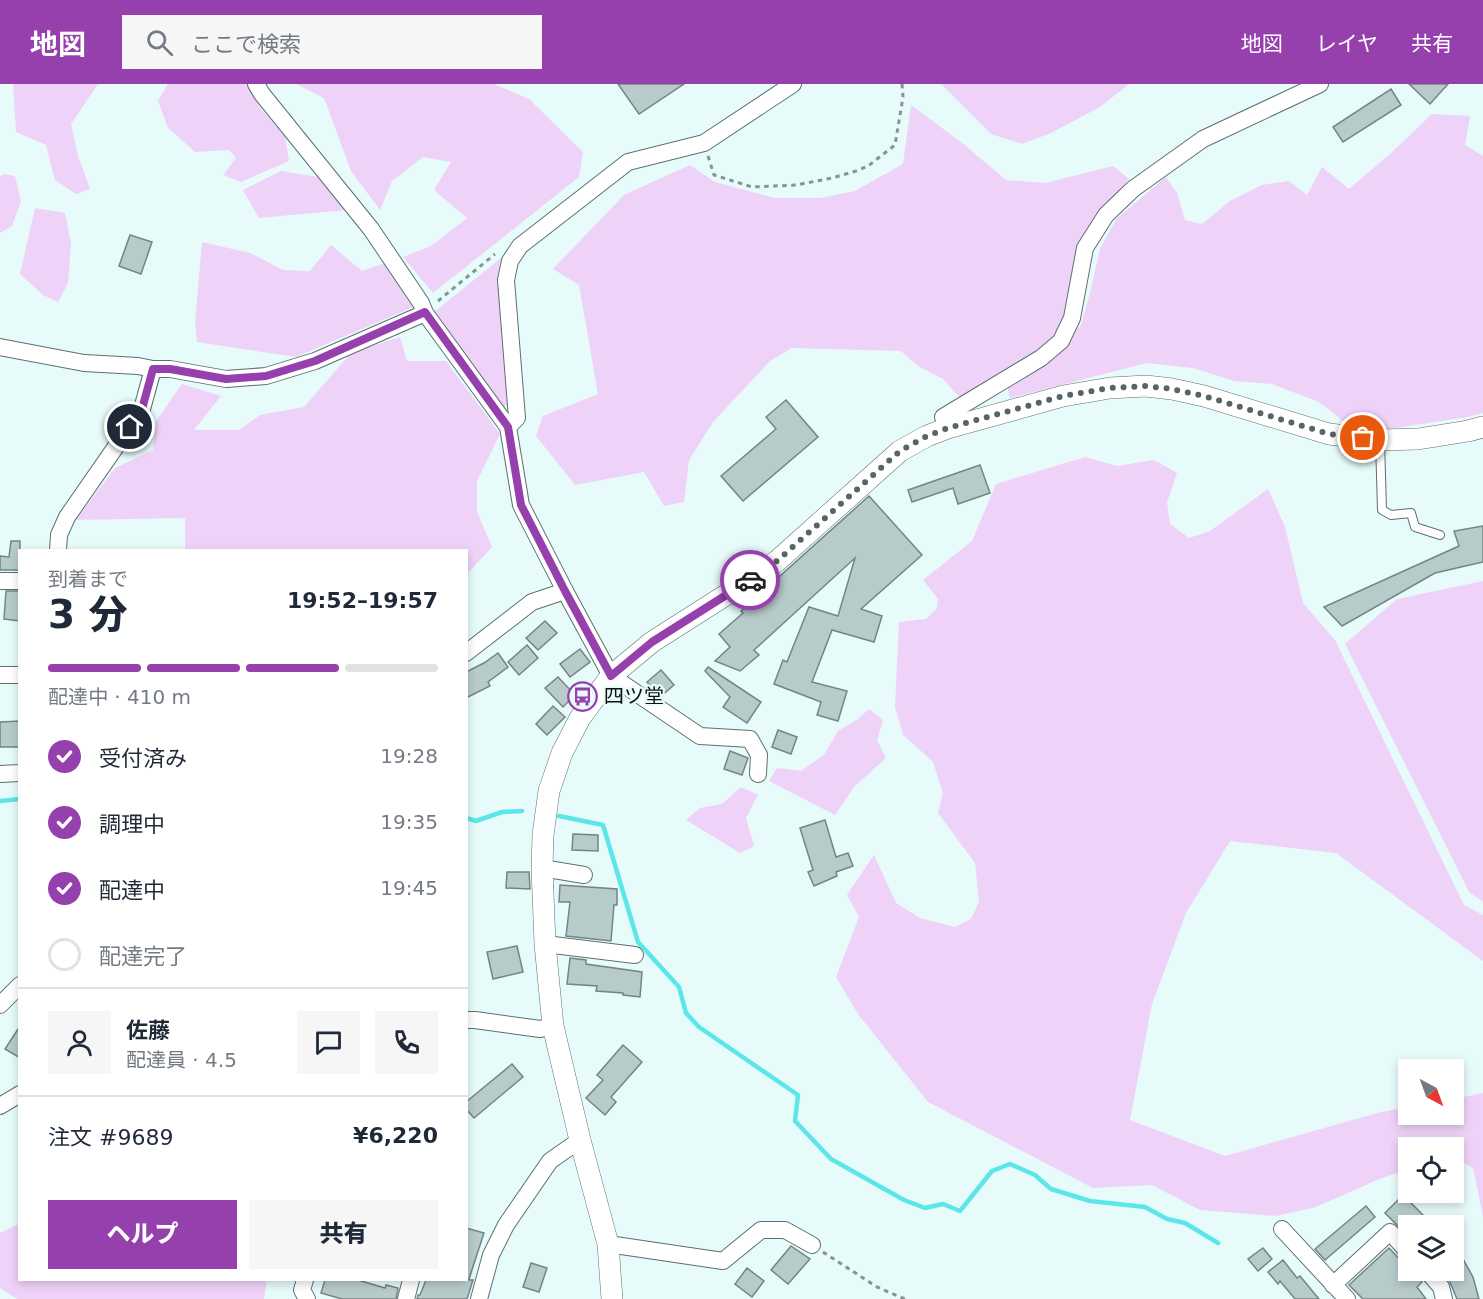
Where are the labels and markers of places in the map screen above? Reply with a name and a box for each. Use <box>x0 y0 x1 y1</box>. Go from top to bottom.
pin <box>104 401 155 452</box>
pin <box>1337 412 1388 463</box>
bus stop icon: 四ツ堂 <box>567 680 599 712</box>
place label: 四ツ堂 <box>604 684 664 708</box>

